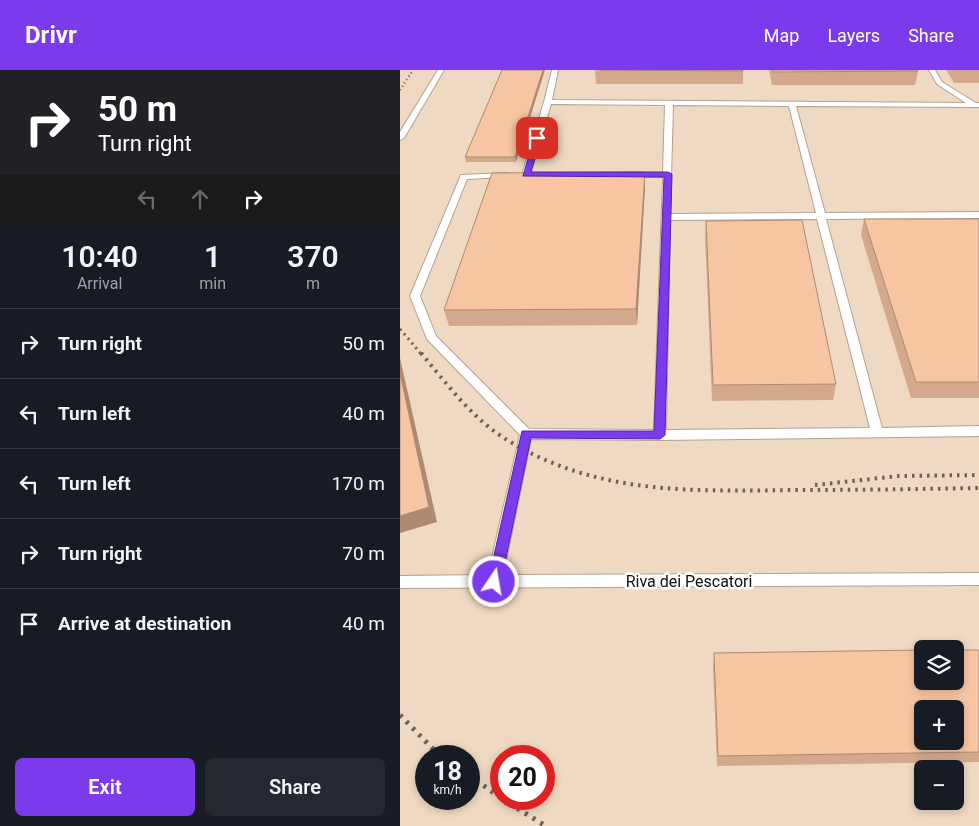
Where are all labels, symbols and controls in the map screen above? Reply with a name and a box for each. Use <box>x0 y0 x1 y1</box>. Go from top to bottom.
text: Drivr <box>25 21 77 49</box>
text: Map <box>764 25 799 46</box>
text: Layers <box>827 25 880 46</box>
text: Share <box>908 25 954 46</box>
text: 50 m <box>98 89 177 130</box>
icon: right <box>15 90 80 155</box>
pin <box>516 117 558 159</box>
icon: arrive <box>523 124 551 152</box>
text: Turn right <box>98 131 192 156</box>
icon: left <box>133 185 161 213</box>
icon: ahead <box>186 185 214 213</box>
icon: right <box>239 185 267 213</box>
text: 10:40 <box>61 239 138 274</box>
text: 1 <box>204 239 221 274</box>
text: 370 <box>287 239 339 274</box>
text: Arrival <box>77 274 122 293</box>
text: min <box>199 274 226 293</box>
text: m <box>306 274 320 293</box>
icon: right <box>15 330 43 358</box>
text: Turn right <box>58 332 142 355</box>
text: 50 m <box>342 332 385 355</box>
icon: left <box>15 400 43 428</box>
text: Turn left <box>58 402 131 425</box>
text: 40 m <box>342 402 385 425</box>
icon: left <box>15 470 43 498</box>
text: Turn left <box>58 472 131 495</box>
text: 170 m <box>332 472 385 495</box>
icon: right <box>15 540 43 568</box>
text: Turn right <box>58 542 142 565</box>
text: 70 m <box>342 542 385 565</box>
position arrow <box>467 555 519 607</box>
street label: Riva dei Pescatori <box>626 572 752 591</box>
icon: arrive <box>15 610 43 638</box>
text: Arrive at destination <box>58 612 231 635</box>
text: 40 m <box>342 612 385 635</box>
map controls <box>914 640 964 810</box>
button: layers <box>914 640 964 690</box>
button: + <box>914 700 964 750</box>
speed limit sign: 20 <box>490 745 555 810</box>
text: 18 <box>433 757 462 786</box>
button: Exit <box>15 758 195 816</box>
button: Share <box>205 758 385 816</box>
button: − <box>914 760 964 810</box>
text: km/h <box>433 783 462 797</box>

